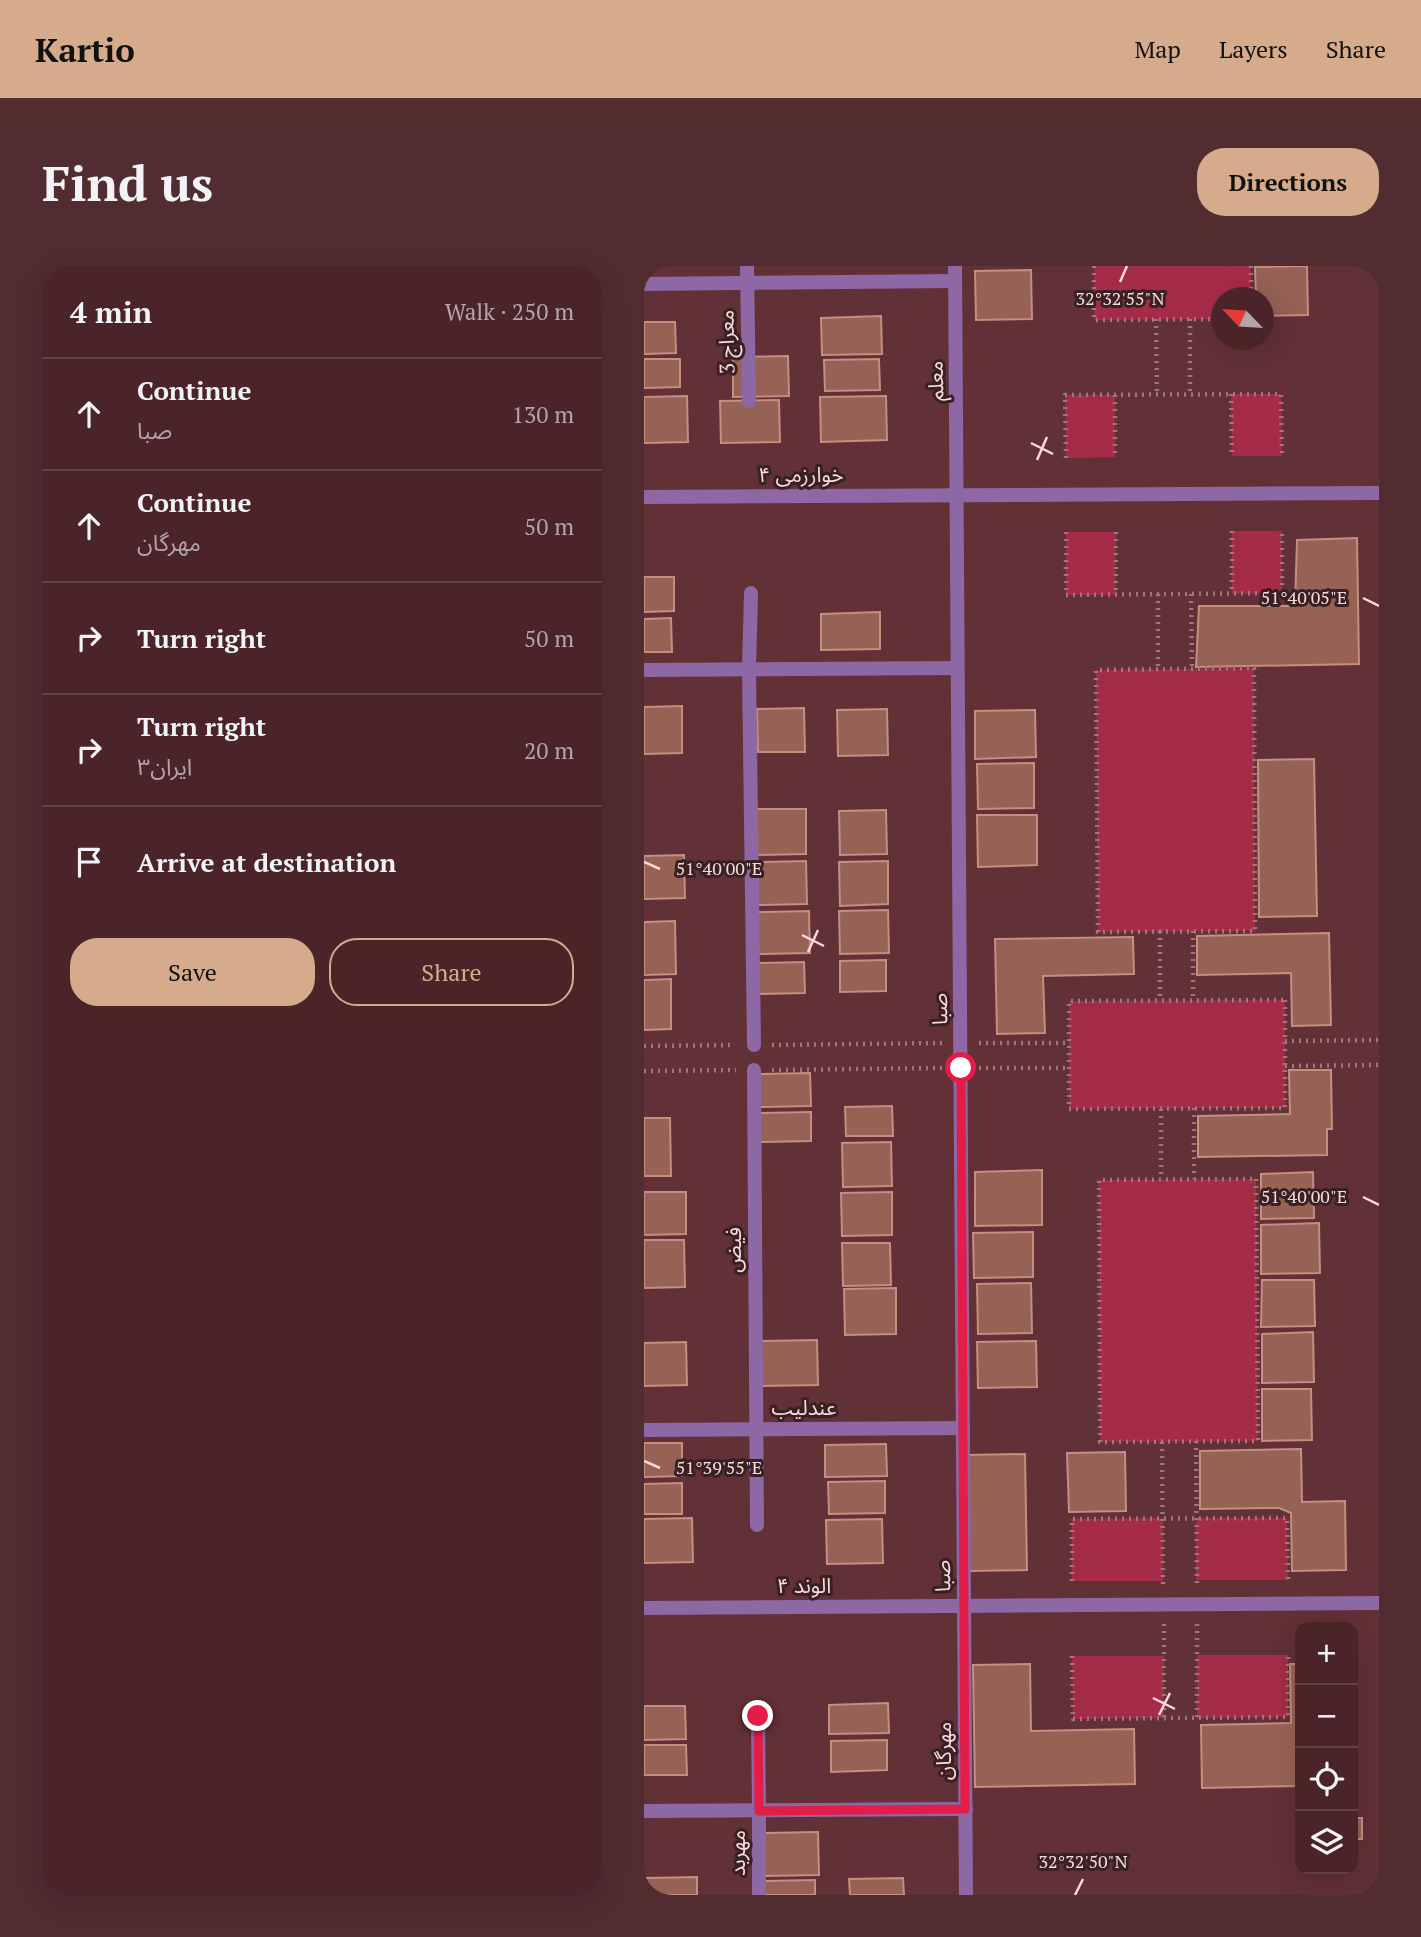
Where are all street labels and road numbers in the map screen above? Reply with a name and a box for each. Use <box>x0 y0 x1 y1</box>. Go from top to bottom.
street label: معراج 3 <box>711 310 743 374</box>
street label: معلم <box>921 361 951 401</box>
street label: خوارزمی ۴ <box>758 460 844 488</box>
street label: صبا <box>925 993 953 1025</box>
street label: فیض <box>719 1227 747 1273</box>
street label: عندلیب <box>771 1393 837 1421</box>
street label: صبا <box>928 1560 956 1592</box>
street label: الوند ۴ <box>777 1571 831 1599</box>
street label: مهرگان <box>929 1722 957 1780</box>
street label: مهربد <box>723 1830 751 1876</box>

